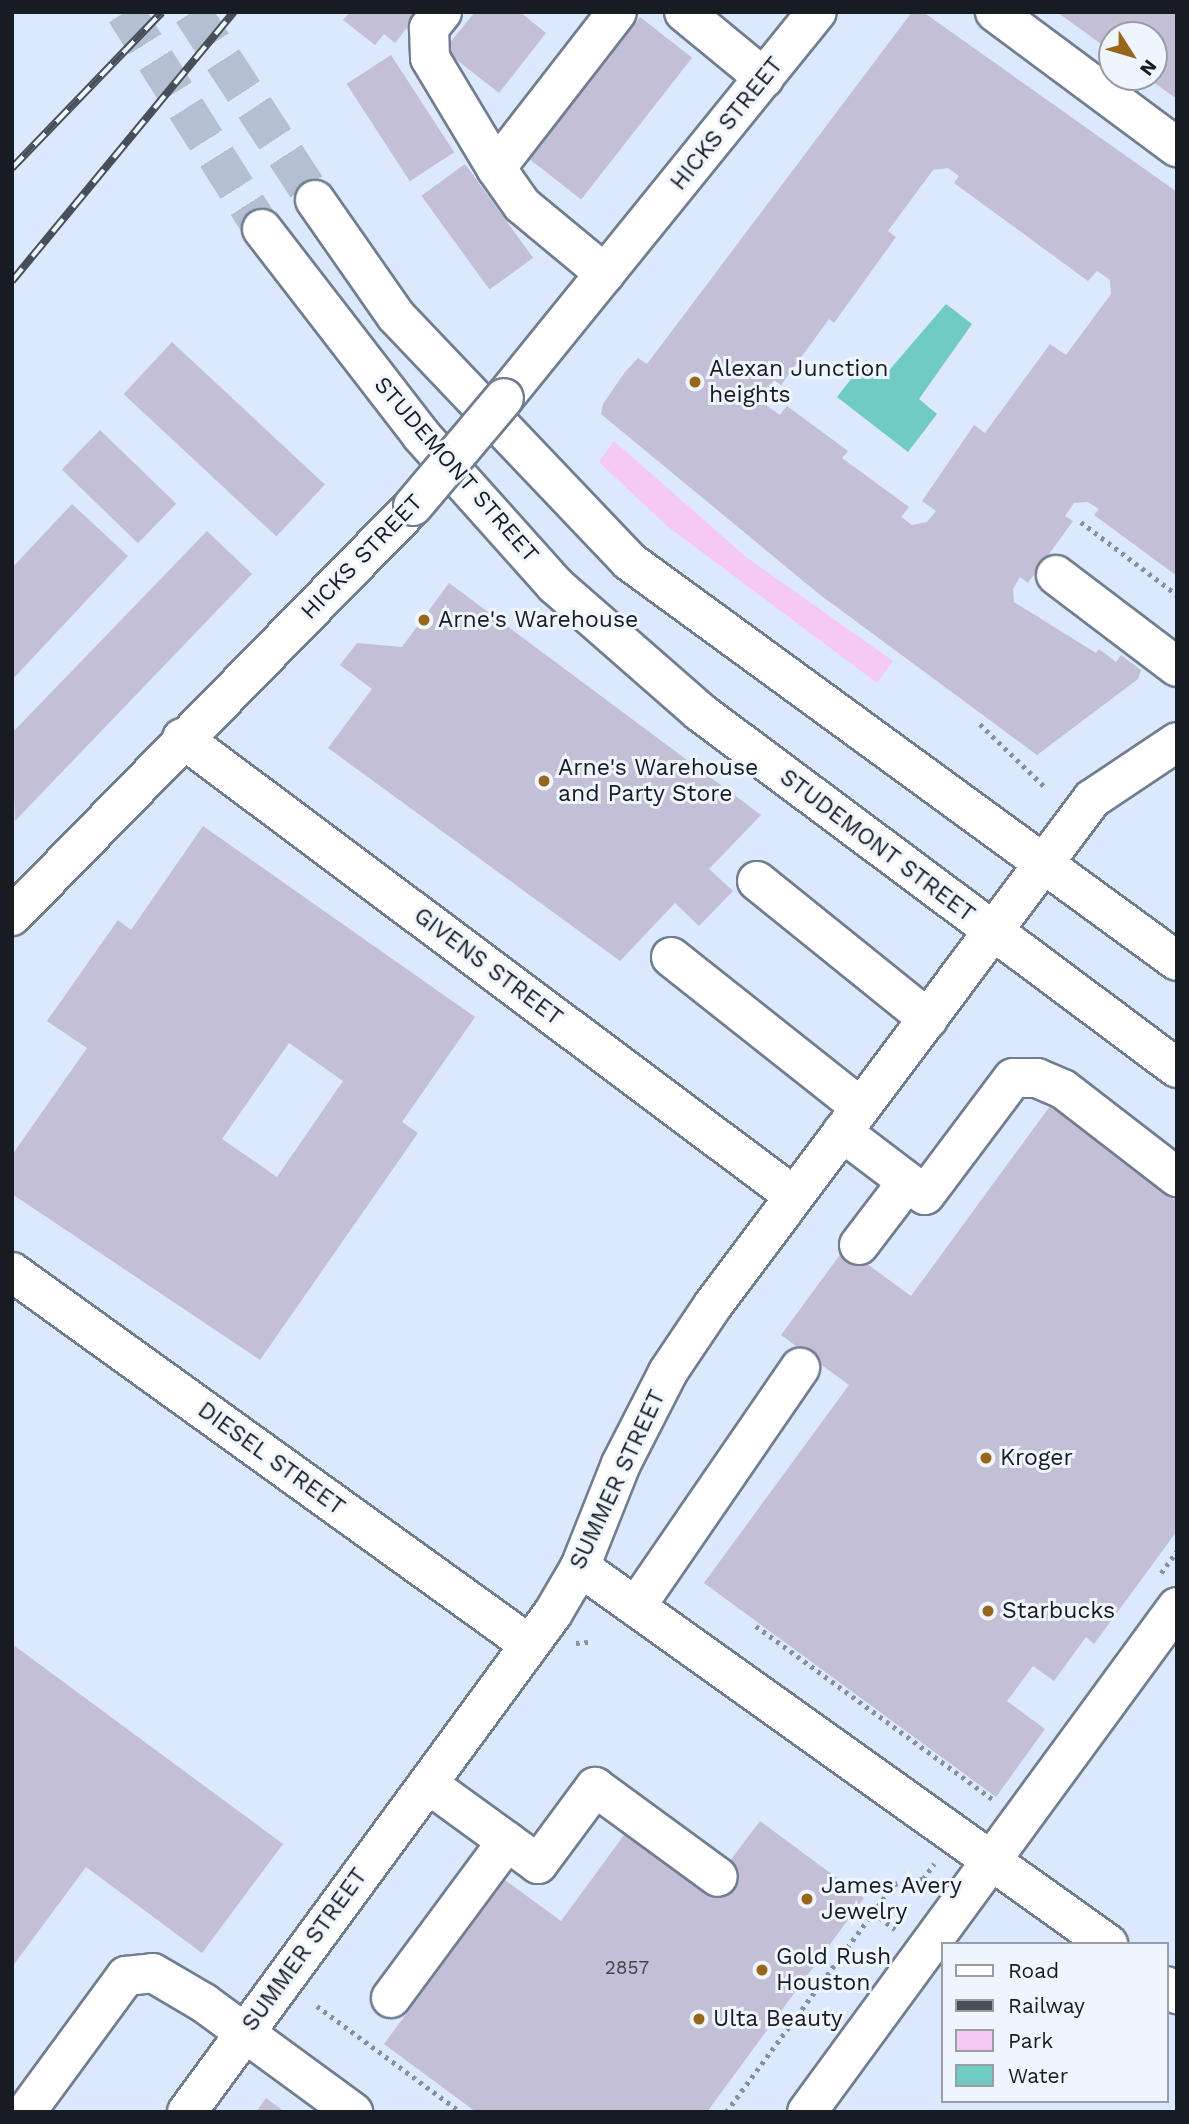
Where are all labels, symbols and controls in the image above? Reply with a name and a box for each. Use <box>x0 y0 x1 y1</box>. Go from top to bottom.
north arrow <box>1098 21 1168 91</box>
street label: HICKS STREET <box>665 52 789 196</box>
text: N <box>1135 55 1162 80</box>
place label: Alexan Junction heights <box>709 355 889 409</box>
street label: STUDEMONT STREET <box>368 371 544 569</box>
marker: Alexan Junction heights <box>687 374 703 390</box>
street label: HICKS STREET <box>295 489 429 625</box>
place label: Arne's Warehouse <box>438 606 639 634</box>
marker: Arne's Warehouse <box>416 612 432 628</box>
place label: Arne's Warehouse and Party Store <box>558 754 759 808</box>
street label: STUDEMONT STREET <box>774 764 980 928</box>
marker: Arne's Warehouse and Party Store <box>536 773 552 789</box>
street label: GIVENS STREET <box>408 902 568 1032</box>
street label: SUMMER STREET <box>564 1386 672 1574</box>
street label: DIESEL STREET <box>192 1396 350 1522</box>
place label: Kroger <box>1000 1444 1073 1472</box>
marker: Kroger <box>978 1450 994 1466</box>
place label: Starbucks <box>1002 1597 1115 1625</box>
marker: Starbucks <box>980 1603 996 1619</box>
street label: SUMMER STREET <box>237 1863 373 2037</box>
place label: James Avery Jewelry <box>821 1872 963 1926</box>
marker: James Avery Jewelry <box>799 1891 815 1907</box>
legend <box>940 1942 1168 2103</box>
place label: Gold Rush Houston <box>776 1943 891 1997</box>
house number: 2857 <box>605 1957 649 1979</box>
text: Road <box>1008 1958 1059 1983</box>
marker: Gold Rush Houston <box>754 1962 770 1978</box>
text: Railway <box>1008 1993 1085 2018</box>
place label: Ulta Beauty <box>713 2005 843 2033</box>
marker: Ulta Beauty <box>691 2011 707 2027</box>
text: Park <box>1008 2028 1053 2053</box>
text: Water <box>1008 2063 1068 2088</box>

